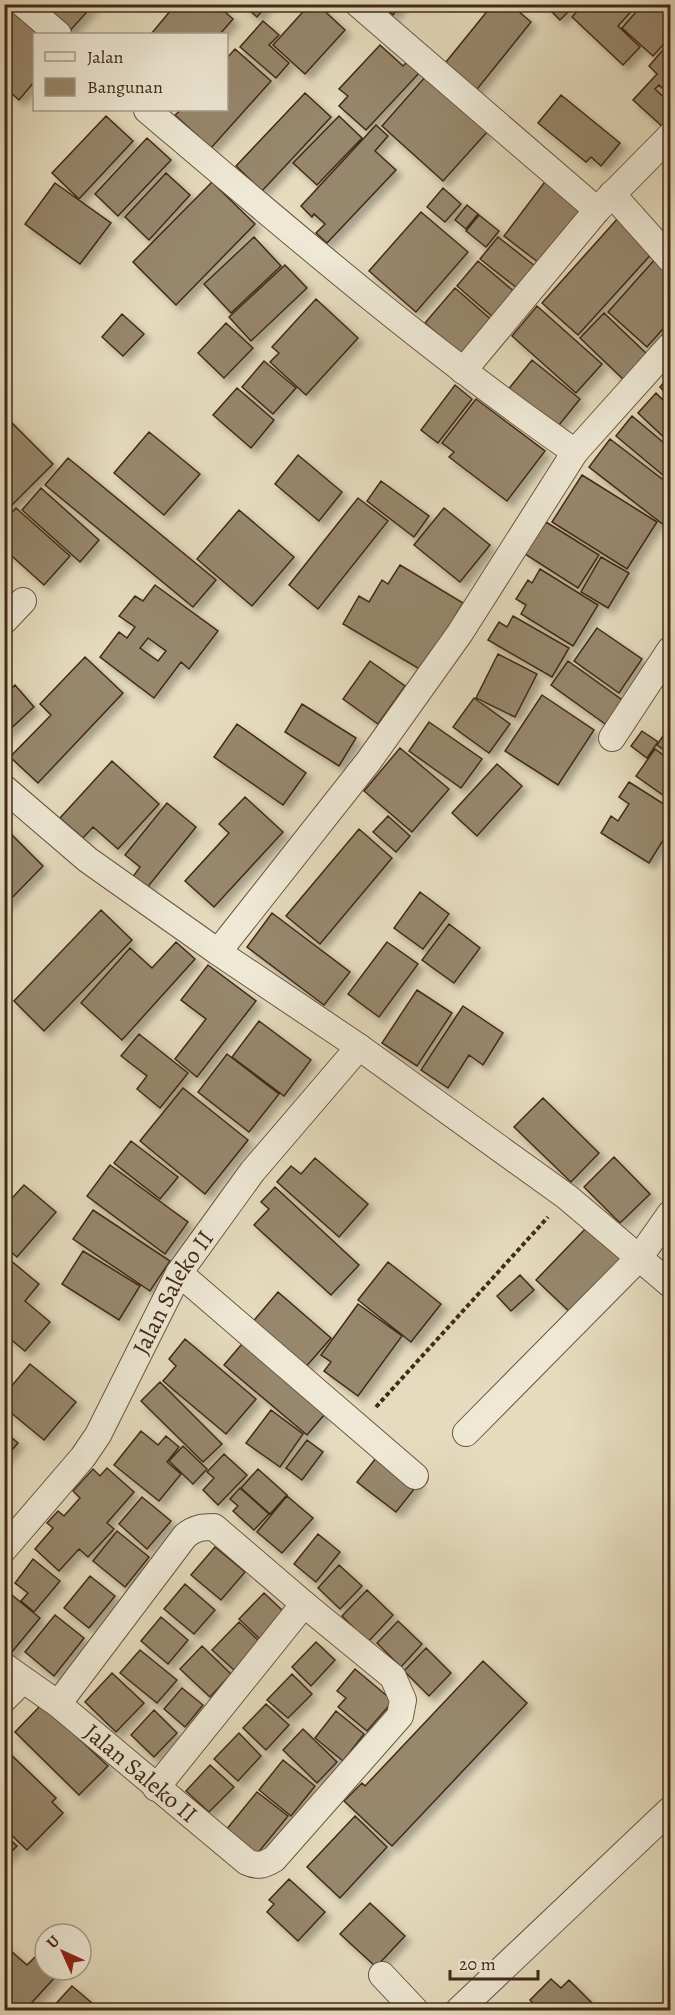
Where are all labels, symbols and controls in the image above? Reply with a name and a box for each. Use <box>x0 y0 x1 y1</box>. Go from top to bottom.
legend <box>33 33 228 111</box>
text: Jalan <box>87 45 124 69</box>
text: Bangunan <box>87 75 163 99</box>
street label: Jalan Saleko II <box>125 1224 221 1360</box>
street label: Jalan Saleko II <box>77 1716 204 1830</box>
north arrow <box>33 1922 93 1982</box>
text: U <box>42 1930 65 1954</box>
scale bar <box>450 1943 538 1981</box>
text: 20 m <box>459 1952 496 1976</box>

